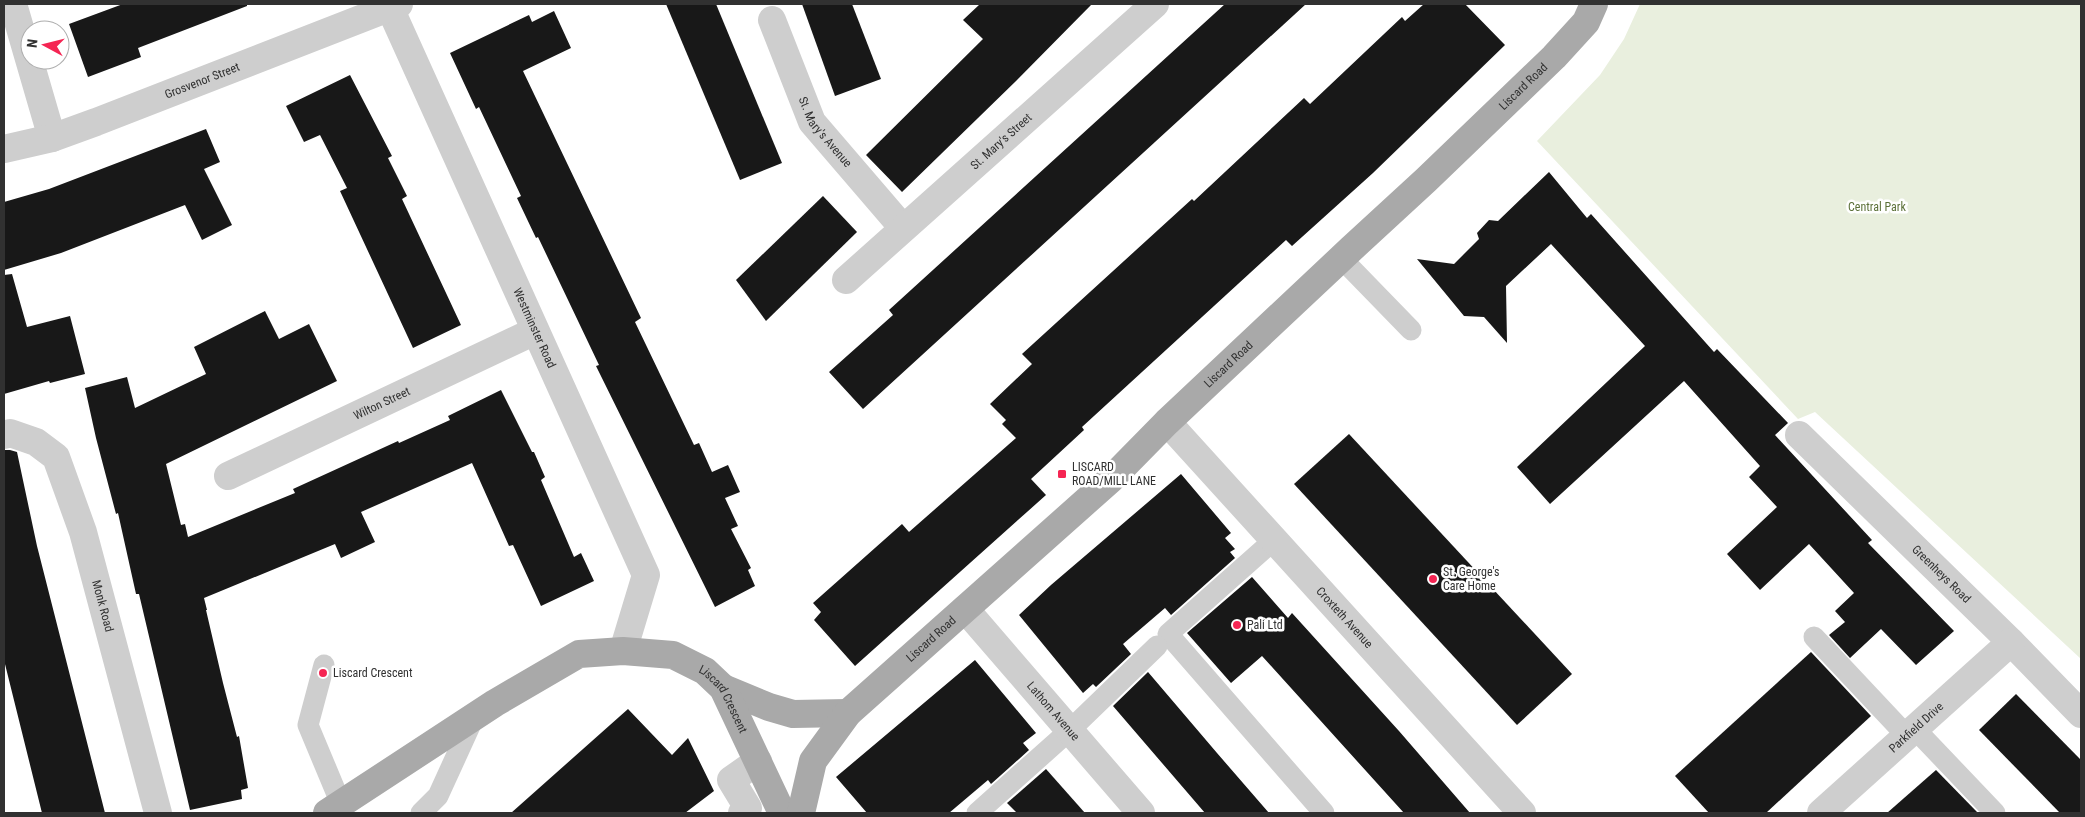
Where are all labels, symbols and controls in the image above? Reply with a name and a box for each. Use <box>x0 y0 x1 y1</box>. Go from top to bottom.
north arrow <box>20 20 70 70</box>
text: N <box>24 38 41 49</box>
street label: Grosvenor Street <box>163 60 242 102</box>
street label: Liscard Road <box>1496 60 1550 113</box>
street label: St. Mary's Avenue <box>796 95 855 170</box>
street label: St. Mary's Street <box>968 110 1035 172</box>
park label: Central Park <box>1848 200 1907 214</box>
street label: Westminster Road <box>510 286 559 370</box>
street label: Liscard Road <box>1201 338 1256 390</box>
street label: Wilton Street <box>351 384 413 423</box>
place label: LISCARD ROAD/MILL LANE <box>1072 460 1156 488</box>
marker: LISCARD ROAD/MILL LANE <box>1056 468 1068 480</box>
street label: Greenheys Road <box>1909 542 1974 606</box>
place label: St. George's Care Home <box>1443 565 1500 593</box>
marker: St. George's Care Home <box>1427 573 1439 585</box>
street label: Monk Road <box>89 578 116 633</box>
street label: Croxteth Avenue <box>1313 584 1376 651</box>
street label: Liscard Road <box>903 613 959 665</box>
place label: Pali Ltd <box>1247 618 1283 632</box>
marker: Pali Ltd <box>1231 619 1243 631</box>
street label: Liscard Crescent <box>697 662 750 736</box>
place label: Liscard Crescent <box>333 666 413 680</box>
marker: Liscard Crescent <box>317 667 329 679</box>
street label: Lathom Avenue <box>1024 679 1083 744</box>
street label: Parkfield Drive <box>1886 699 1947 755</box>

